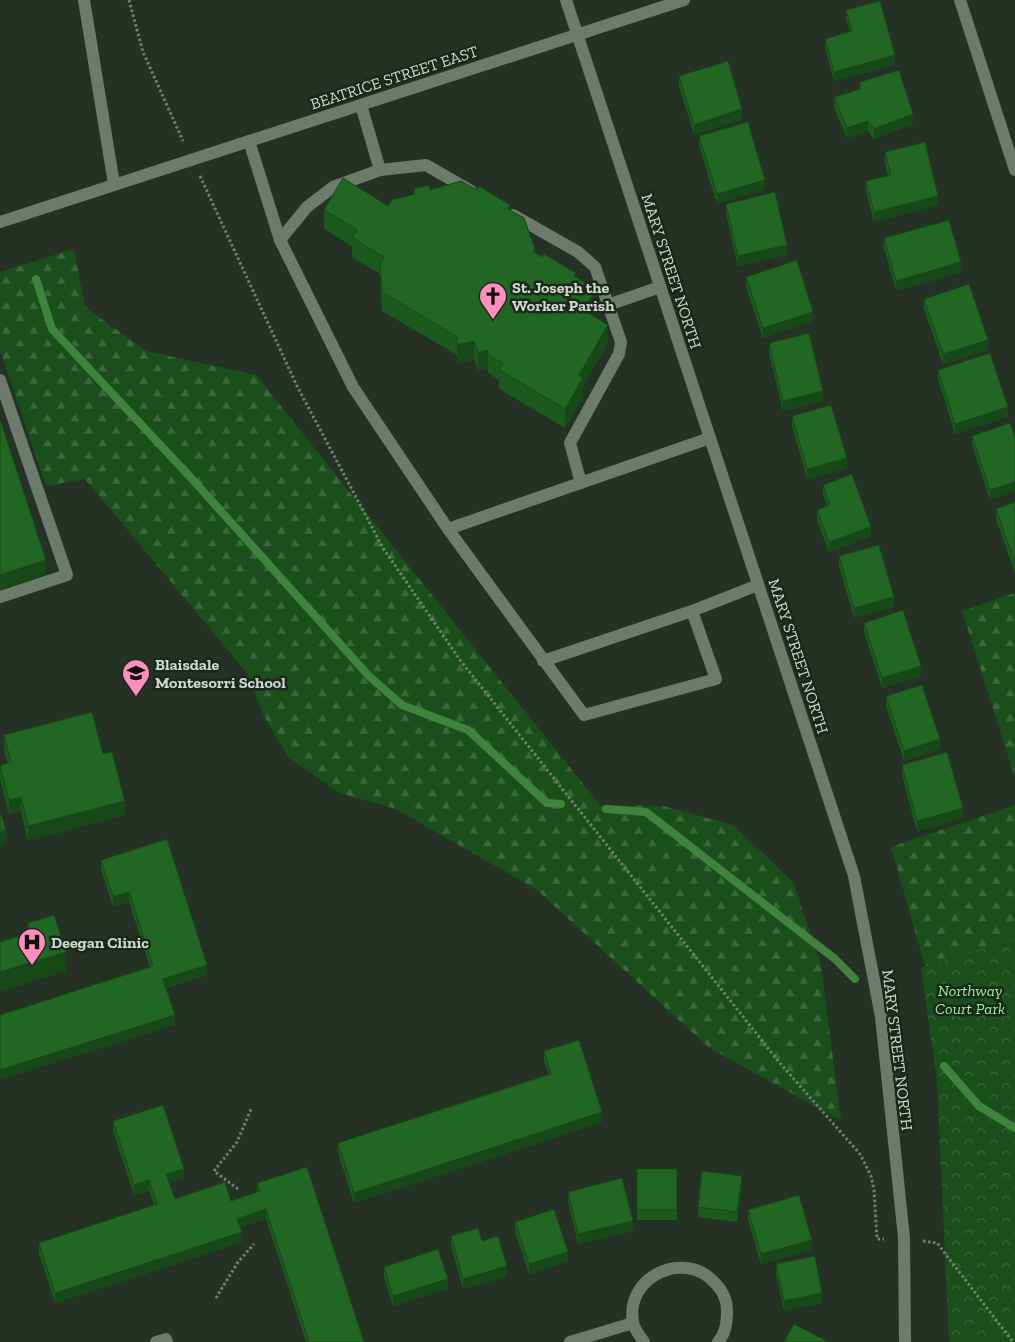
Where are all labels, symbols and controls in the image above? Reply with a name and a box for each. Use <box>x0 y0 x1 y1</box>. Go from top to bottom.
street label: BEATRICE STREET EAST <box>308 41 481 114</box>
street label: MARY STREET NORTH <box>637 191 706 351</box>
place label: St. Joseph the Worker Parish <box>512 278 615 315</box>
church icon: St. Joseph the Worker Parish <box>478 281 508 320</box>
street label: MARY STREET NORTH <box>764 576 833 736</box>
place label: Blaisdale Montesorri School <box>155 655 286 692</box>
school or university icon: Blaisdale Montesorri School <box>121 658 151 697</box>
hospital icon: Deegan Clinic <box>17 927 47 966</box>
place label: Deegan Clinic <box>51 933 149 952</box>
street label: MARY STREET NORTH <box>878 968 917 1132</box>
park label: Northway Court Park <box>935 981 1005 1018</box>

